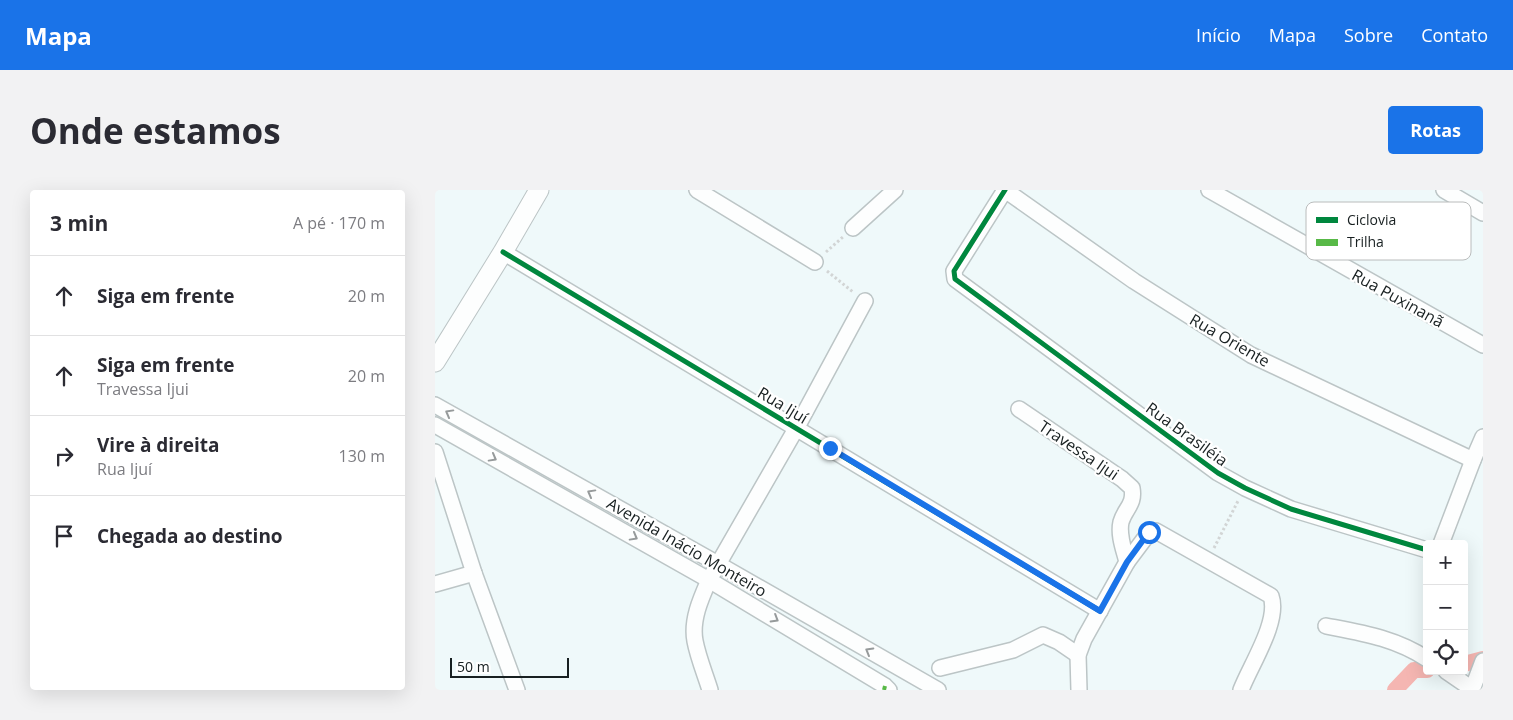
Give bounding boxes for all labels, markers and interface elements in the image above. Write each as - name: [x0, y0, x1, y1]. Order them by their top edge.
- text: Mapa: [25, 19, 92, 52]
- text: Início: [1196, 23, 1241, 47]
- text: Mapa: [1269, 23, 1316, 47]
- text: Sobre: [1344, 23, 1393, 47]
- text: Contato: [1421, 23, 1488, 47]
- button: Rotas: [1388, 106, 1483, 154]
- text: Onde estamos: [30, 107, 281, 154]
- legend: [1306, 202, 1471, 260]
- text: 3 min: [50, 209, 108, 237]
- text: Ciclovia: [1347, 210, 1396, 229]
- text: A pé · 170 m: [293, 212, 385, 234]
- text: Trilha: [1347, 232, 1384, 251]
- street label: Rua Puxinanã: [1348, 264, 1448, 332]
- icon: ahead: [50, 282, 78, 310]
- text: Siga em frente: [97, 283, 234, 309]
- text: 20 m: [348, 285, 385, 307]
- street label: Rua Oriente: [1186, 308, 1274, 372]
- text: Siga em frente: [97, 352, 234, 378]
- icon: ahead: [50, 362, 78, 390]
- text: 20 m: [348, 365, 385, 387]
- text: Travessa Ijui: [97, 378, 189, 400]
- street label: Rua Ijuí: [754, 381, 813, 429]
- street label: Rua Brasiléia: [1142, 397, 1232, 471]
- one-way arrow: [445, 410, 454, 420]
- street label: Travessa Ijui: [1035, 415, 1123, 485]
- text: Vire à direita: [97, 432, 220, 458]
- route end: [819, 437, 842, 460]
- icon: right: [50, 442, 78, 470]
- text: 130 m: [339, 445, 385, 467]
- one-way arrow: [487, 451, 496, 461]
- text: Rua Ijuí: [97, 458, 152, 480]
- one-way arrow: [587, 489, 596, 499]
- street label: Avenida Inácio Monteiro: [603, 492, 771, 602]
- route start: [1138, 521, 1161, 544]
- icon: arrive: [50, 522, 78, 550]
- text: Chegada ao destino: [97, 523, 283, 549]
- one-way arrow: [629, 531, 638, 541]
- map controls: [1423, 540, 1468, 675]
- button: +: [1423, 540, 1468, 585]
- button: −: [1423, 585, 1468, 630]
- one-way arrow: [769, 613, 778, 623]
- button: locate: [1423, 630, 1468, 675]
- one-way arrow: [865, 648, 874, 658]
- scale bar: [450, 655, 569, 678]
- text: 50 m: [457, 657, 490, 676]

